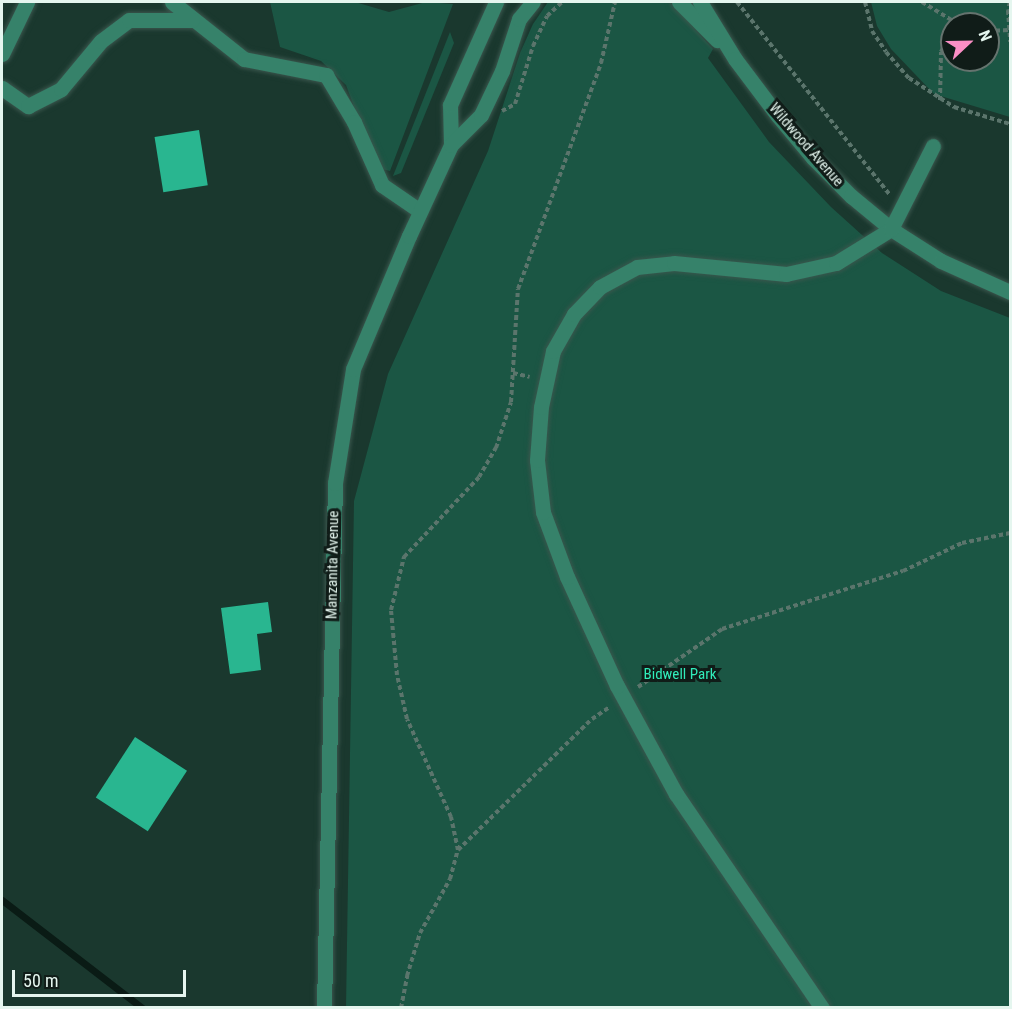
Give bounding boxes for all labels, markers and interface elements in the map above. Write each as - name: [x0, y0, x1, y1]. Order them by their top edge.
- north arrow: [940, 12, 1000, 72]
- text: N: [975, 28, 996, 44]
- street label: Wildwood Avenue: [765, 100, 847, 190]
- street label: Manzanita Avenue: [323, 511, 343, 619]
- park label: Bidwell Park: [644, 666, 716, 684]
- scale bar: [15, 958, 189, 996]
- text: 50 m: [23, 970, 58, 991]

